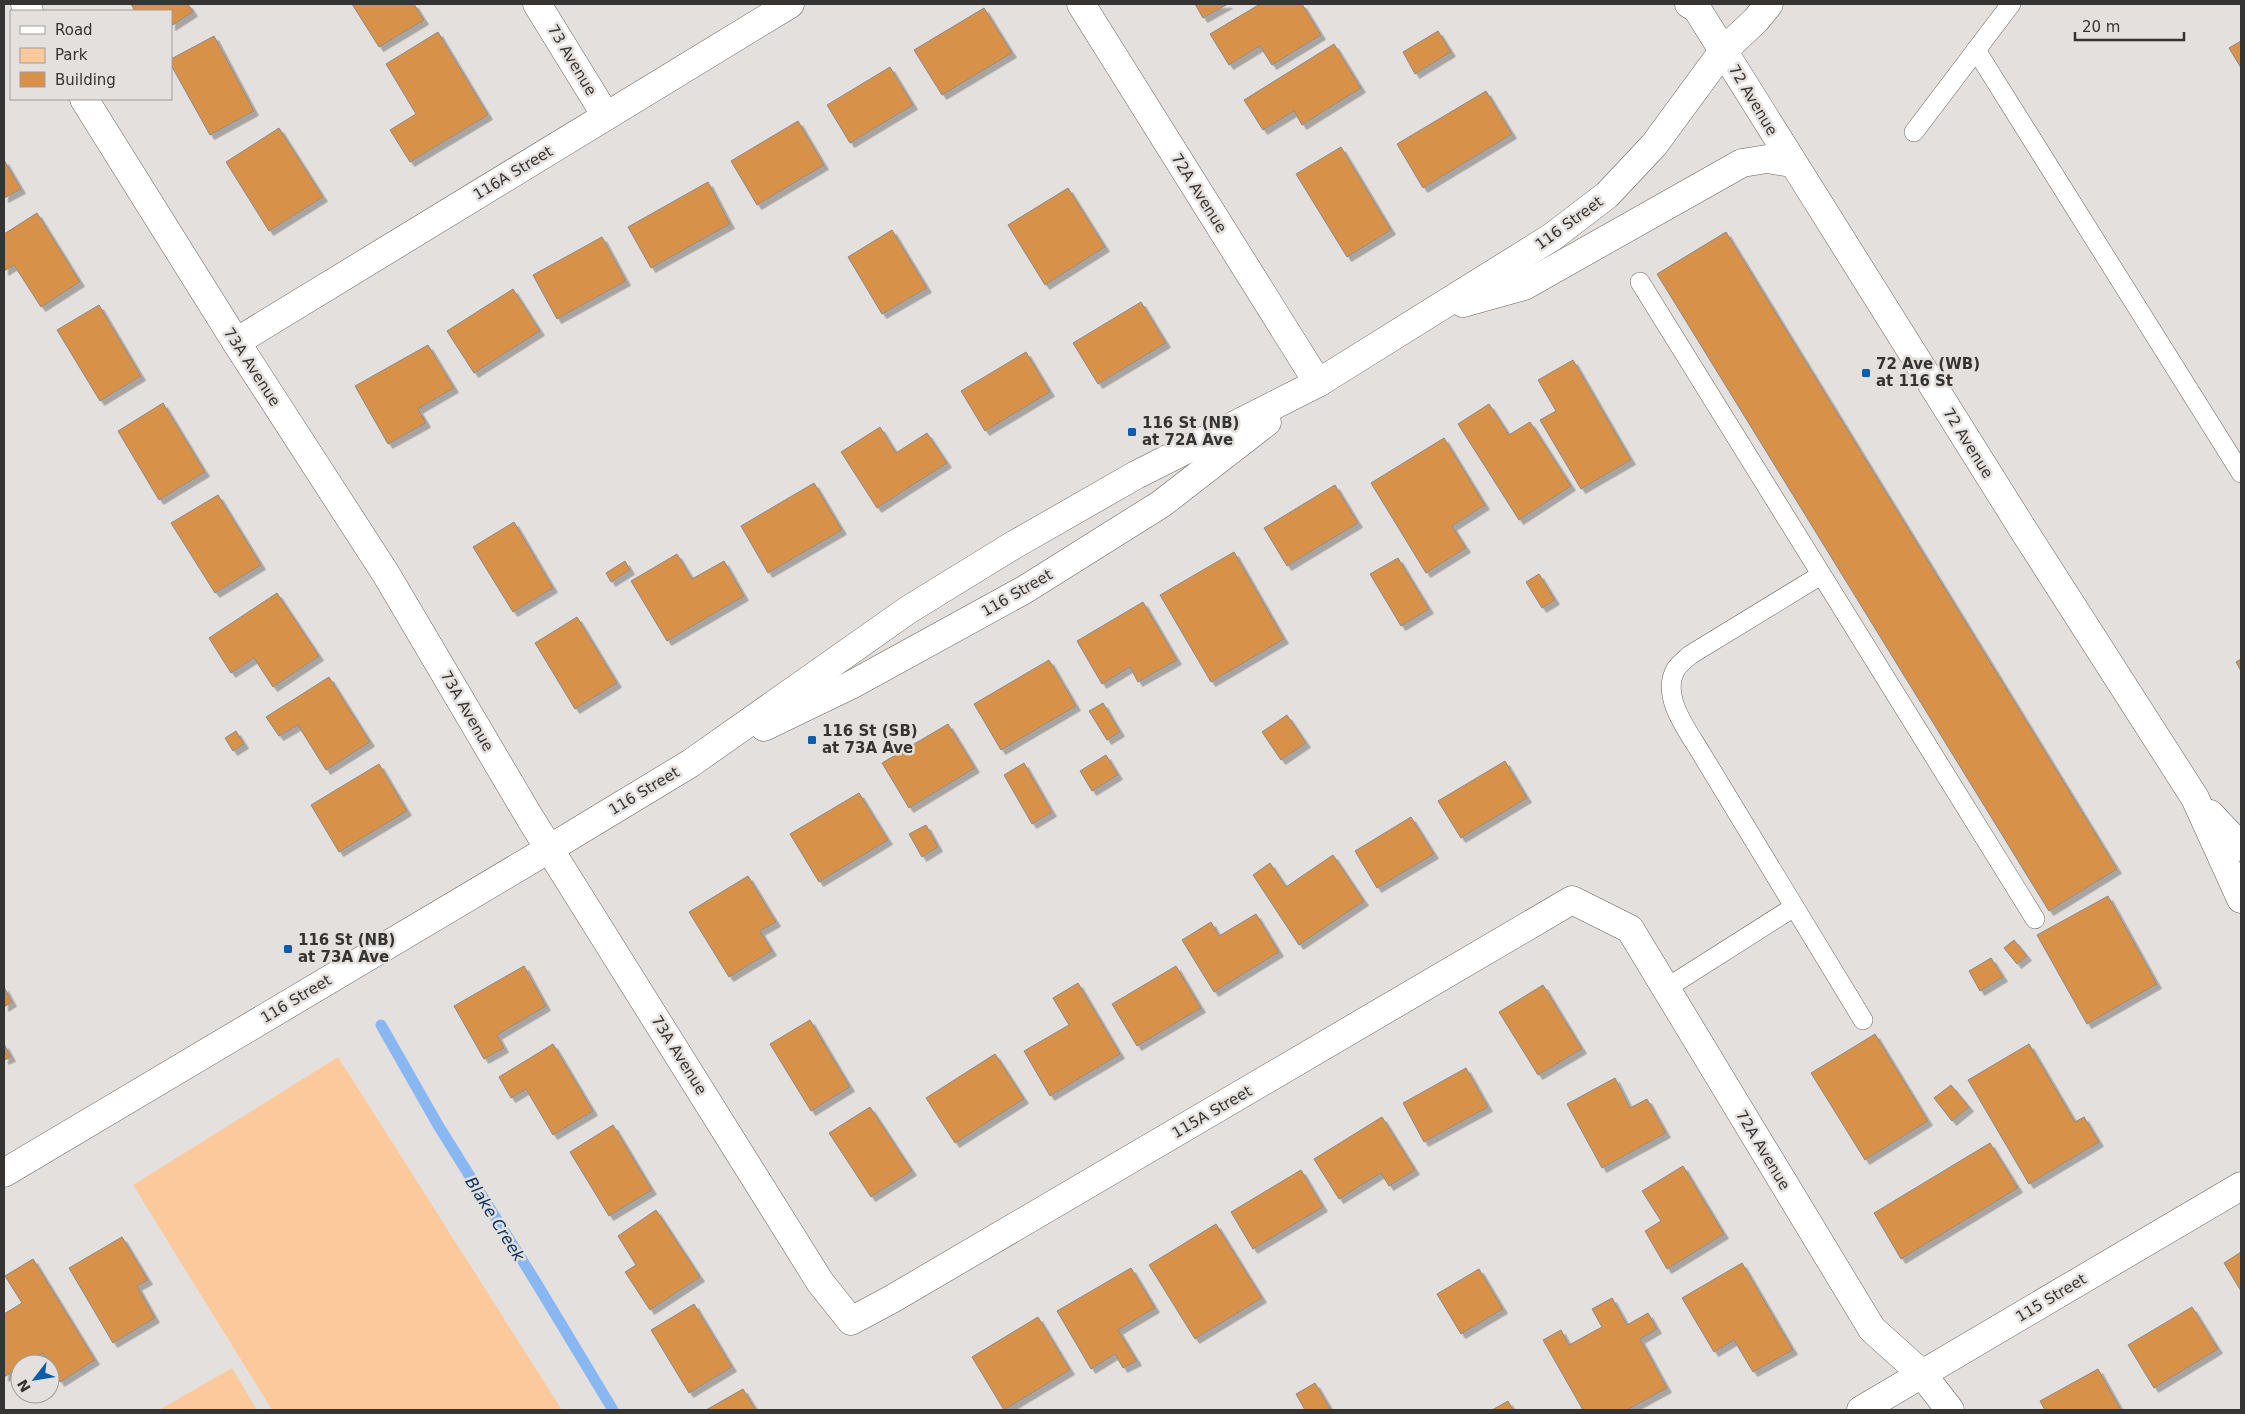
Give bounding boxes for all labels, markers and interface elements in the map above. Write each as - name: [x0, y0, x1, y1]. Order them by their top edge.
- legend: [10, 10, 172, 100]
- scale bar: [2075, 10, 2184, 42]
- text: 20 m: [2082, 18, 2120, 36]
- text: Road: [55, 21, 93, 39]
- street label: 73 Avenue: [544, 21, 600, 99]
- text: Park: [55, 46, 88, 64]
- street label: 72 Avenue: [1725, 61, 1781, 139]
- text: Building: [55, 71, 116, 89]
- street label: 116A Street: [470, 142, 556, 204]
- street label: 72A Avenue: [1168, 150, 1230, 236]
- street label: 116 Street: [1532, 192, 1606, 253]
- street label: 73A Avenue: [220, 324, 284, 410]
- place label: 72 Ave (WB) at 116 St: [1876, 355, 1980, 390]
- marker: 72 Ave (WB) at 116 St: [1860, 367, 1872, 379]
- street label: 72 Avenue: [1939, 404, 1997, 482]
- place label: 116 St (NB) at 72A Ave: [1142, 414, 1239, 449]
- marker: 116 St (NB) at 72A Ave: [1126, 426, 1138, 438]
- street label: 116 Street: [978, 565, 1056, 621]
- street label: 73A Avenue: [437, 668, 497, 754]
- place label: 116 St (SB) at 73A Ave: [822, 722, 918, 757]
- marker: 116 St (SB) at 73A Ave: [806, 734, 818, 746]
- street label: 116 Street: [606, 763, 683, 819]
- place label: 116 St (NB) at 73A Ave: [298, 931, 395, 966]
- marker: 116 St (NB) at 73A Ave: [282, 943, 294, 955]
- street label: 116 Street: [258, 971, 335, 1027]
- street label: 73A Avenue: [648, 1012, 710, 1098]
- street label: 115A Street: [1169, 1082, 1255, 1142]
- street label: 72A Avenue: [1732, 1107, 1794, 1193]
- water label: Blake Creek: [461, 1173, 529, 1265]
- street label: 115 Street: [2013, 1270, 2090, 1326]
- north arrow: [10, 1354, 60, 1404]
- text: N: [14, 1377, 34, 1395]

